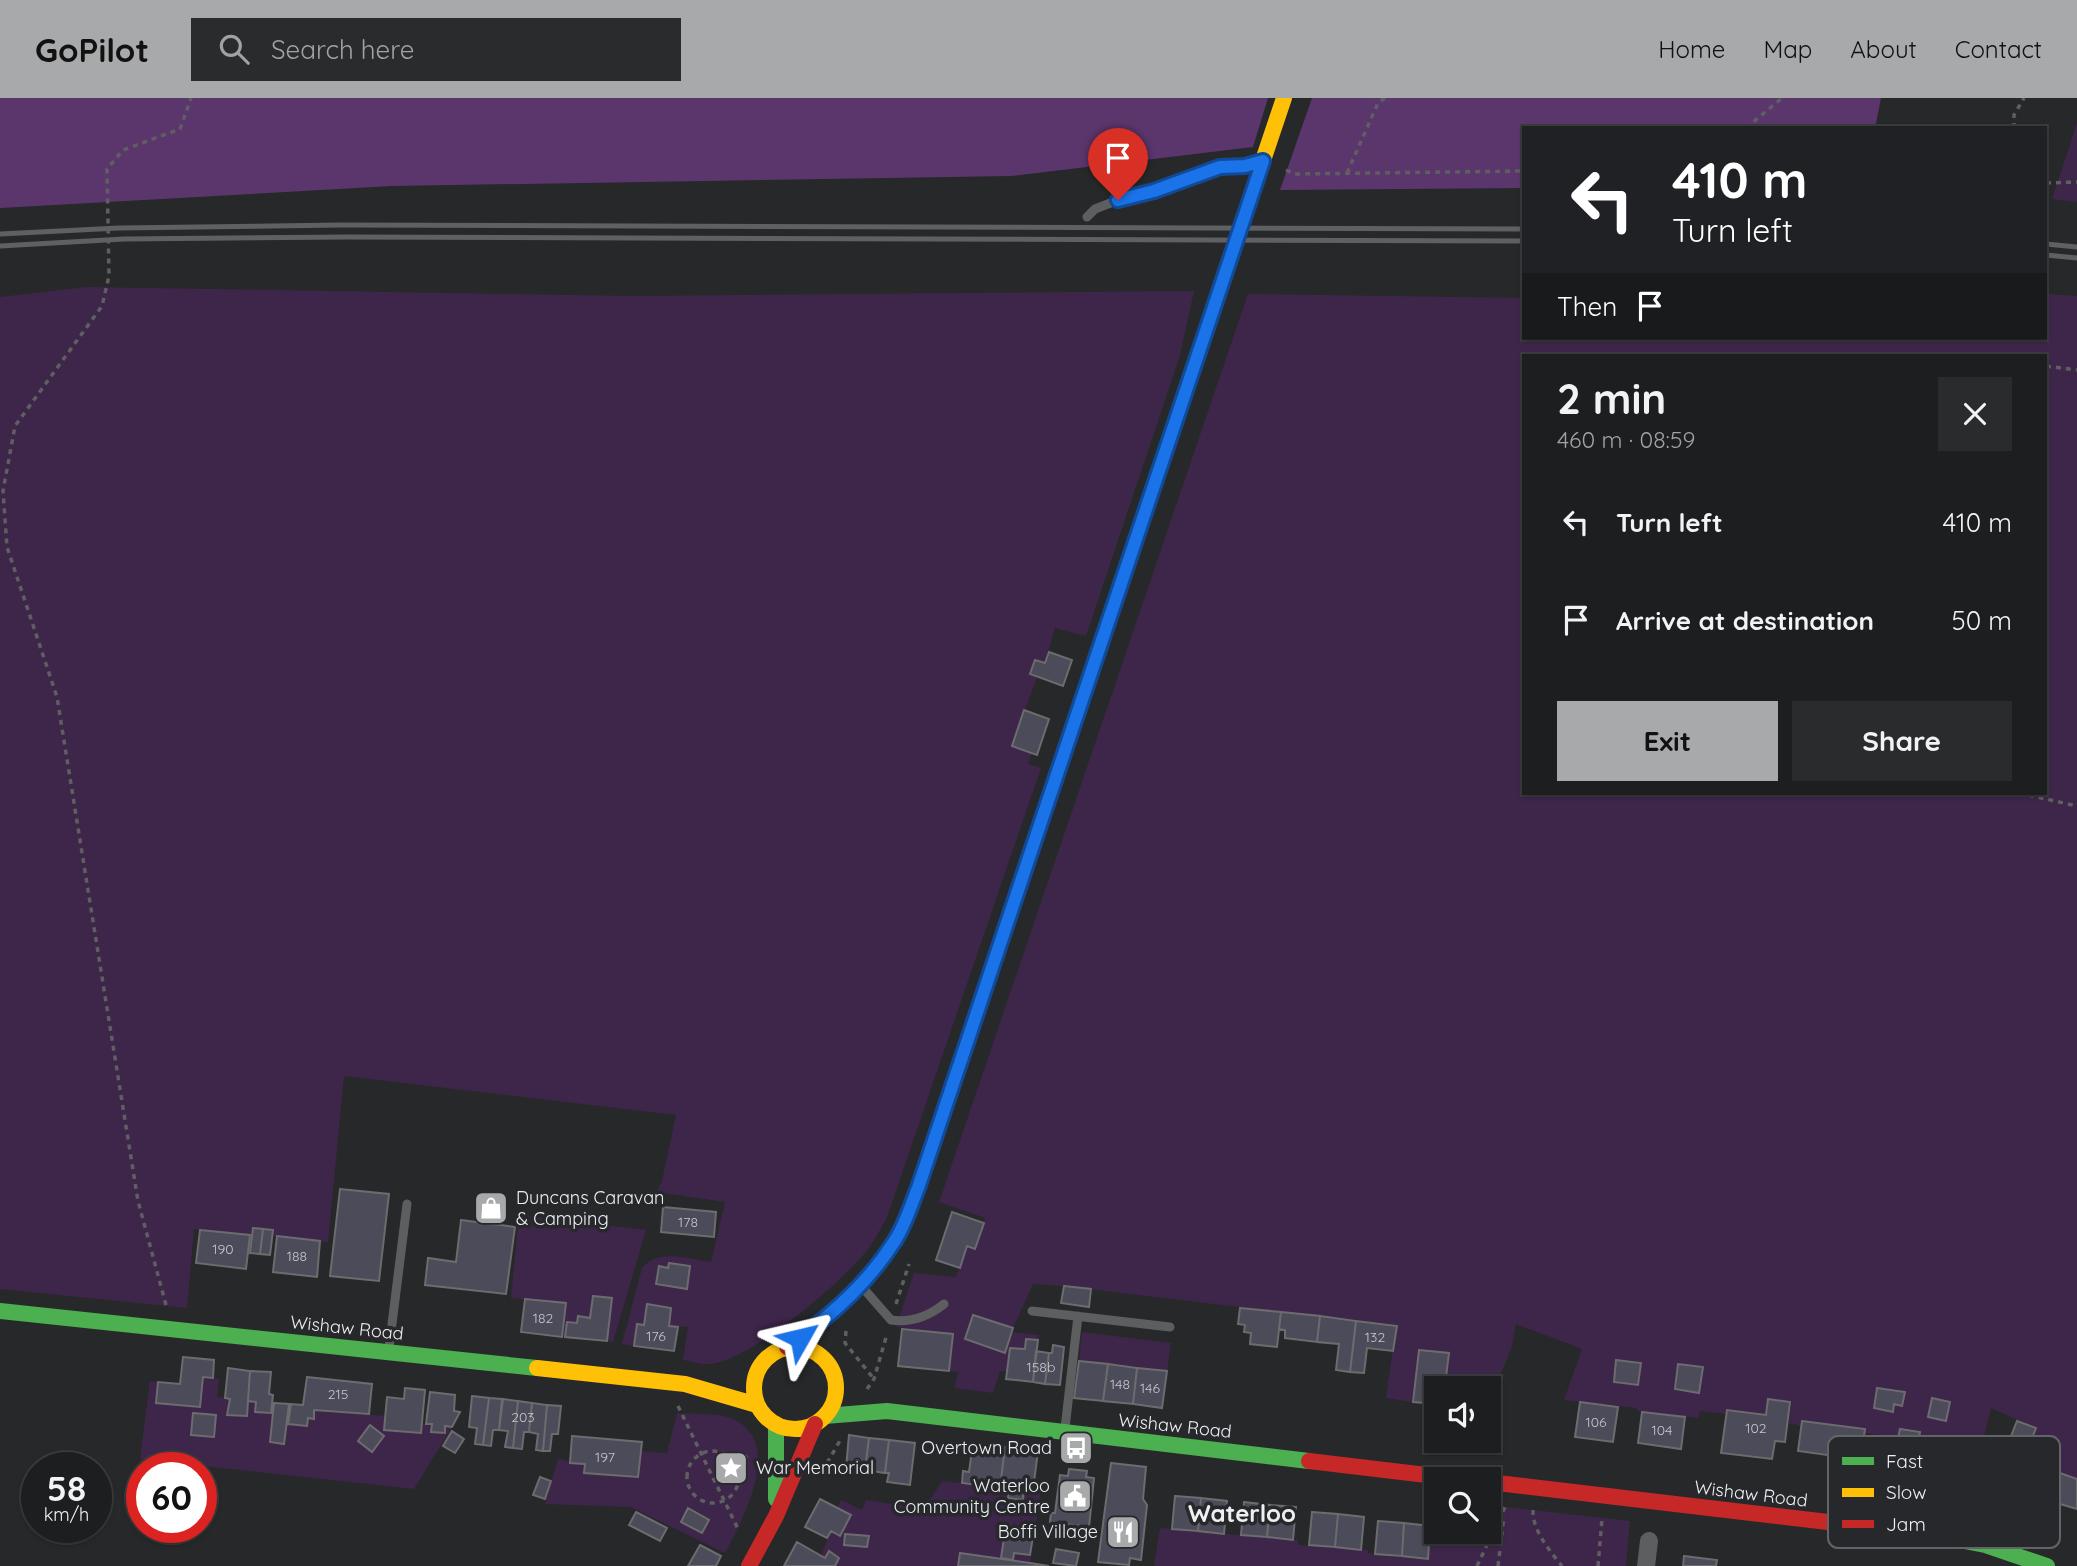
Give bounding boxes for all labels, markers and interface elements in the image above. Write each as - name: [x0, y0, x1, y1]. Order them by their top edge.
- search box: [191, 18, 681, 81]
- text: GoPilot: [35, 29, 149, 70]
- icon: search: [215, 30, 253, 68]
- text: Search here: [271, 33, 414, 66]
- text: Home: [1658, 34, 1725, 64]
- text: Map: [1763, 34, 1812, 64]
- text: About: [1850, 34, 1917, 64]
- text: Contact: [1955, 34, 2042, 64]
- pin: [1088, 128, 1148, 200]
- icon: arrive: [1099, 139, 1137, 177]
- text: 410 m: [1672, 149, 1807, 210]
- icon: left: [1557, 154, 1648, 245]
- text: Turn left: [1672, 210, 1793, 250]
- icon: arrive: [1631, 287, 1669, 325]
- text: Then: [1557, 290, 1617, 323]
- text: 2 min: [1557, 372, 1666, 425]
- button: close: [1938, 377, 2012, 451]
- text: 460 m · 08:59: [1557, 425, 1695, 454]
- icon: left: [1557, 503, 1595, 541]
- text: Turn left: [1616, 506, 1723, 539]
- text: 410 m: [1943, 506, 2012, 539]
- icon: arrive: [1557, 601, 1595, 639]
- text: Arrive at destination: [1616, 604, 1874, 637]
- text: 50 m: [1952, 604, 2012, 637]
- button: Exit: [1557, 701, 1778, 781]
- button: Share: [1792, 701, 2012, 781]
- place label: Duncans Caravan & Camping: [516, 1186, 664, 1230]
- shop icon: Duncans Caravan & Camping: [472, 1189, 510, 1227]
- house number: 178: [678, 1213, 698, 1231]
- house number: 190: [212, 1240, 234, 1258]
- house number: 188: [287, 1247, 307, 1265]
- position arrow: [763, 1301, 837, 1375]
- house number: 182: [533, 1309, 553, 1327]
- street label: Wishaw Road: [289, 1310, 405, 1345]
- house number: 176: [646, 1327, 666, 1345]
- house number: 132: [1365, 1328, 1385, 1346]
- house number: 158b: [1027, 1358, 1055, 1376]
- house number: 148: [1110, 1375, 1130, 1393]
- map controls: [1424, 1376, 1501, 1544]
- button: sound: [1424, 1376, 1501, 1453]
- house number: 146: [1140, 1379, 1160, 1397]
- house number: 215: [328, 1385, 348, 1403]
- house number: 203: [511, 1408, 535, 1426]
- street label: Wishaw Road: [1117, 1408, 1233, 1443]
- house number: 106: [1585, 1413, 1607, 1431]
- house number: 102: [1745, 1419, 1767, 1437]
- house number: 104: [1652, 1421, 1672, 1439]
- bus stop icon: Overtown Road: [1057, 1429, 1095, 1467]
- place label: Overtown Road: [921, 1436, 1052, 1459]
- legend: [1828, 1436, 2060, 1548]
- house number: 197: [595, 1448, 615, 1466]
- place icon: War Memorial: [712, 1449, 750, 1487]
- text: Fast: [1886, 1449, 1923, 1473]
- speed limit sign: 60: [126, 1452, 217, 1543]
- place label: War Memorial: [756, 1456, 874, 1479]
- text: 58: [47, 1466, 86, 1510]
- button: search: [1424, 1467, 1501, 1544]
- place label: Waterloo Community Centre: [894, 1474, 1050, 1518]
- street label: Wishaw Road: [1693, 1475, 1809, 1512]
- public building icon: Waterloo Community Centre: [1056, 1477, 1094, 1515]
- text: Slow: [1886, 1480, 1927, 1504]
- district label: Waterloo: [1188, 1498, 1296, 1528]
- text: km/h: [44, 1503, 89, 1526]
- text: Jam: [1886, 1512, 1926, 1536]
- restaurant icon: Boffi Village: [1104, 1513, 1142, 1551]
- place label: Boffi Village: [998, 1520, 1098, 1543]

